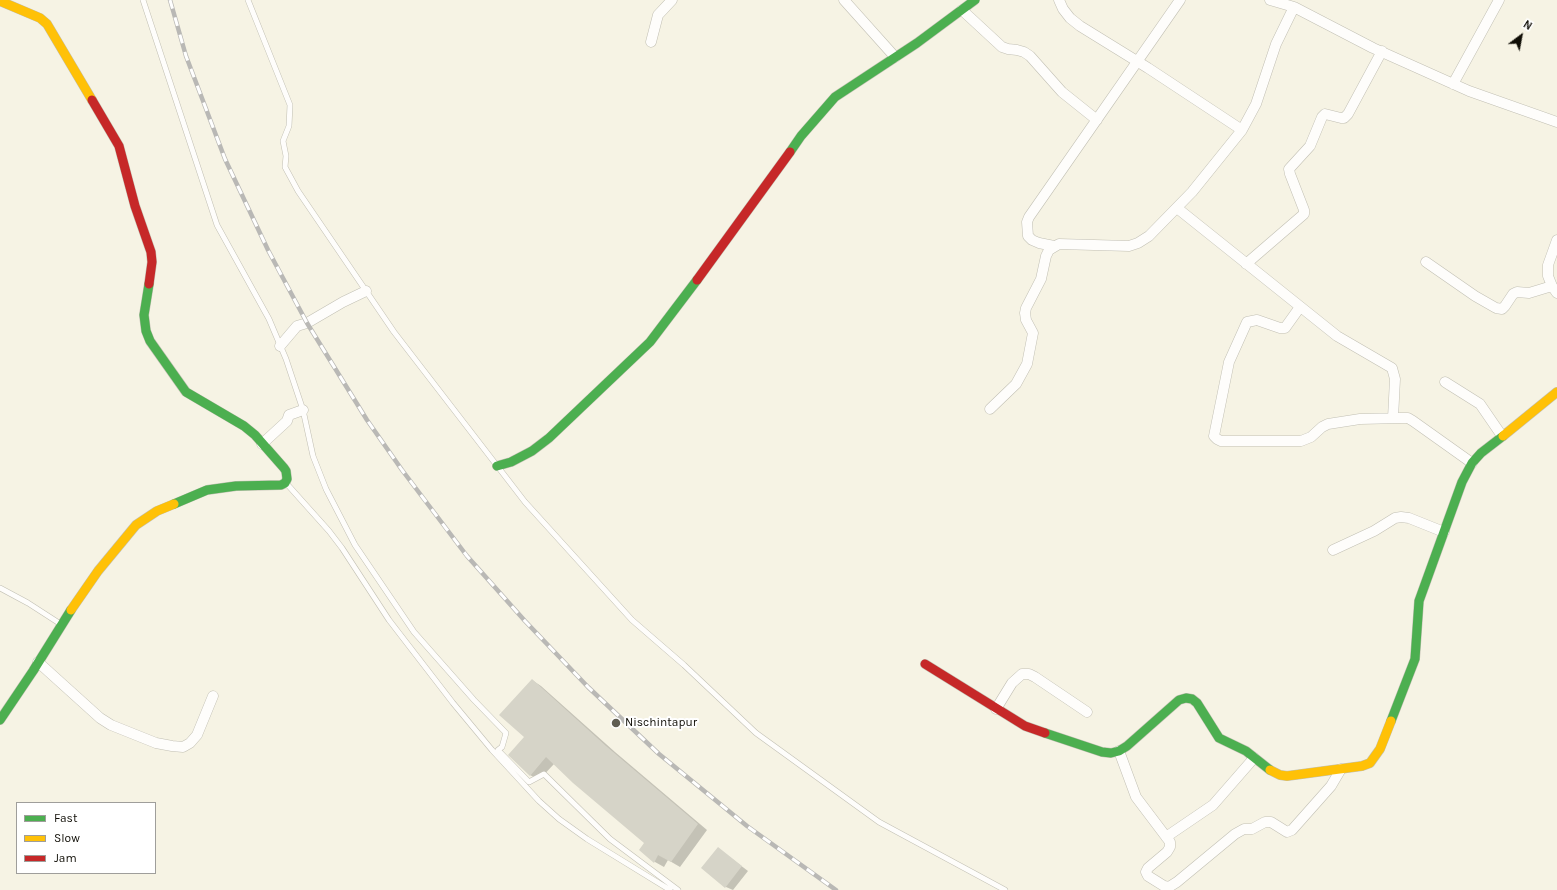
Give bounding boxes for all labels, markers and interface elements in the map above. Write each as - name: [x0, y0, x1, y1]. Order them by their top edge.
- north arrow: [1501, 16, 1541, 56]
- text: N: [1521, 18, 1534, 33]
- place label: Nischintapur: [625, 716, 697, 730]
- marker: Nischintapur: [610, 717, 622, 729]
- legend: [16, 802, 156, 874]
- text: Fast: [54, 811, 77, 825]
- text: Slow: [54, 831, 80, 845]
- text: Jam: [54, 851, 77, 865]

